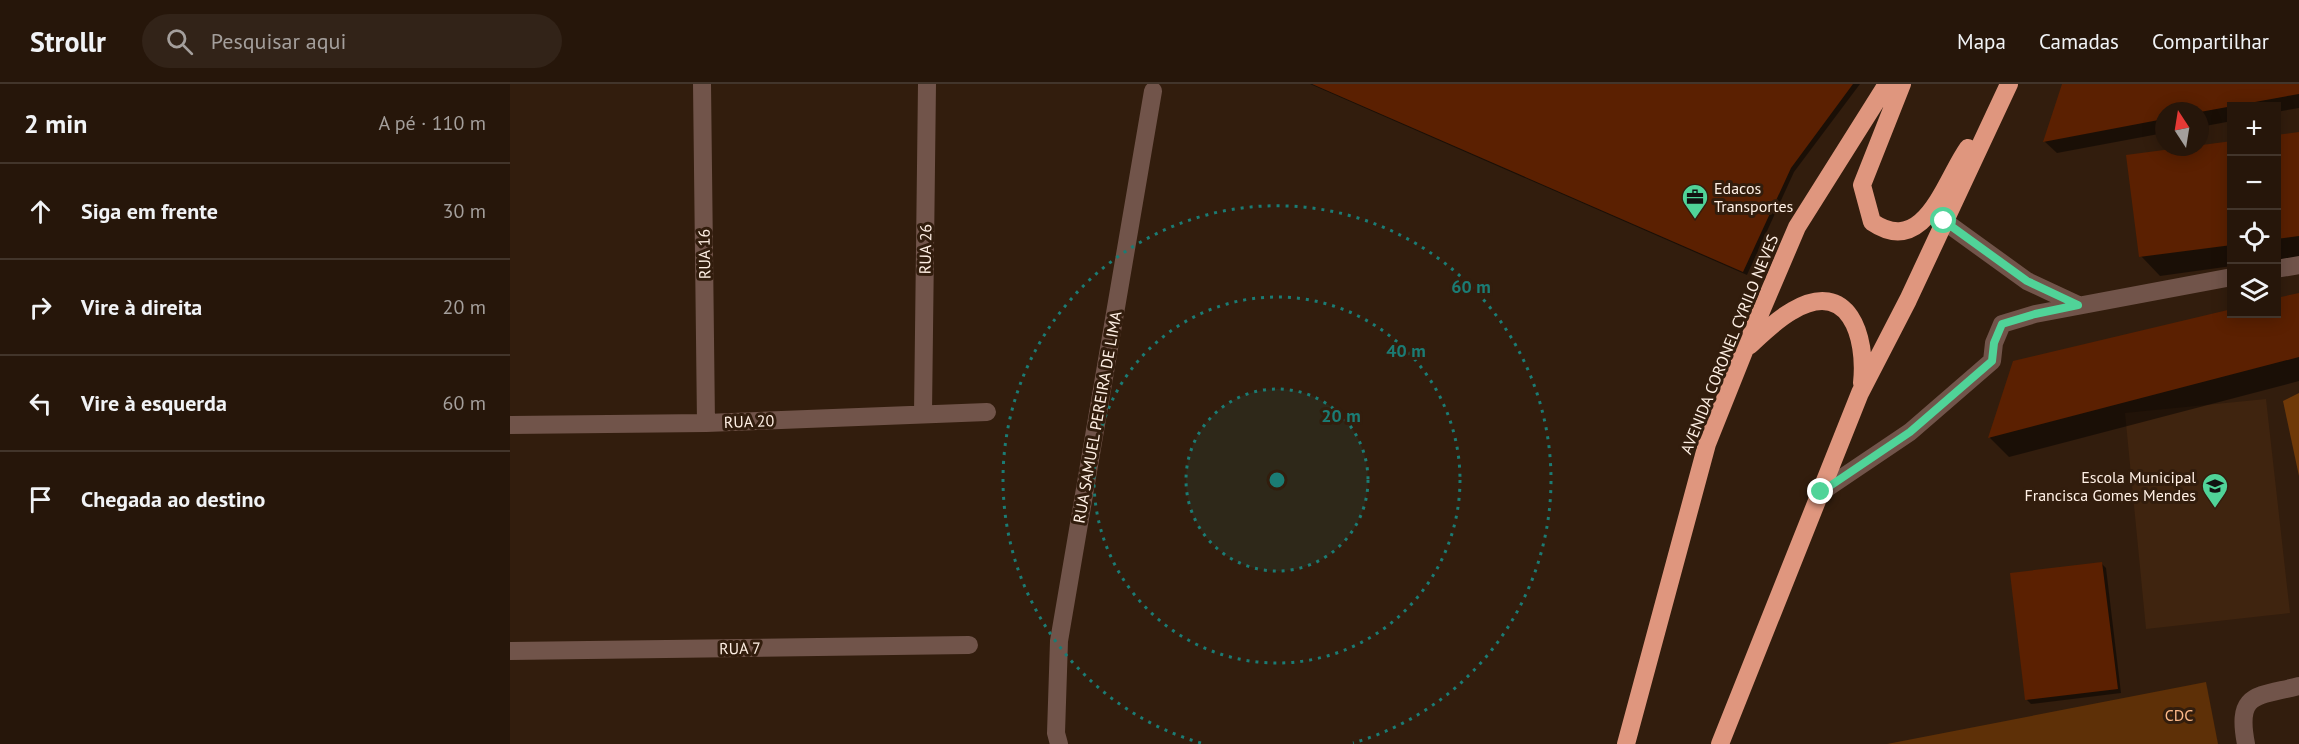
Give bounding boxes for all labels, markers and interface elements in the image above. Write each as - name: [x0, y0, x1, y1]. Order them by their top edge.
- search box: [142, 14, 562, 68]
- text: Strollr: [30, 23, 106, 60]
- icon: search: [163, 25, 196, 58]
- text: Pesquisar aqui: [211, 27, 346, 55]
- text: Mapa: [1957, 28, 2006, 55]
- text: Camadas: [2039, 28, 2119, 55]
- text: Compartilhar: [2152, 28, 2269, 55]
- north arrow: [2155, 102, 2209, 156]
- map controls: [2227, 102, 2281, 318]
- button: +: [2227, 102, 2281, 156]
- text: 2 min: [24, 107, 87, 140]
- text: A pé · 110 m: [379, 110, 486, 136]
- button: −: [2227, 156, 2281, 210]
- place label: Edacos Transportes: [1714, 178, 1794, 216]
- office icon: Edacos Transportes: [1680, 182, 1710, 220]
- icon: ahead: [24, 195, 57, 228]
- text: Siga em frente: [81, 197, 218, 225]
- text: 30 m: [443, 198, 486, 224]
- route start: [1930, 207, 1956, 233]
- button: locate: [2227, 210, 2281, 264]
- street label: RUA 26: [915, 224, 935, 274]
- street label: RUA 16: [694, 229, 714, 279]
- street label: AVENIDA CORONEL CYRILO NEVES: [1676, 231, 1782, 457]
- button: layers: [2227, 264, 2281, 318]
- text: 60 m: [1451, 275, 1491, 298]
- icon: right: [24, 291, 57, 324]
- text: Vire à direita: [81, 293, 202, 321]
- text: 20 m: [443, 294, 486, 320]
- street label: RUA SAMUEL PEREIRA DE LIMA: [1068, 309, 1126, 525]
- text: 40 m: [1386, 339, 1426, 362]
- icon: left: [24, 387, 57, 420]
- text: Vire à esquerda: [81, 389, 227, 417]
- text: 60 m: [443, 390, 486, 416]
- text: 20 m: [1321, 404, 1361, 427]
- street label: RUA 20: [723, 410, 775, 432]
- place label: Escola Municipal Francisca Gomes Mendes: [2024, 467, 2196, 505]
- centre of rings: [1267, 470, 1287, 490]
- school or university icon: Escola Municipal Francisca Gomes Mendes: [2200, 471, 2230, 509]
- route end: [1807, 478, 1833, 504]
- icon: arrive: [24, 483, 57, 516]
- text: Chegada ao destino: [81, 485, 265, 513]
- street label: RUA 7: [719, 638, 761, 658]
- park label: CDC: [2165, 705, 2193, 725]

